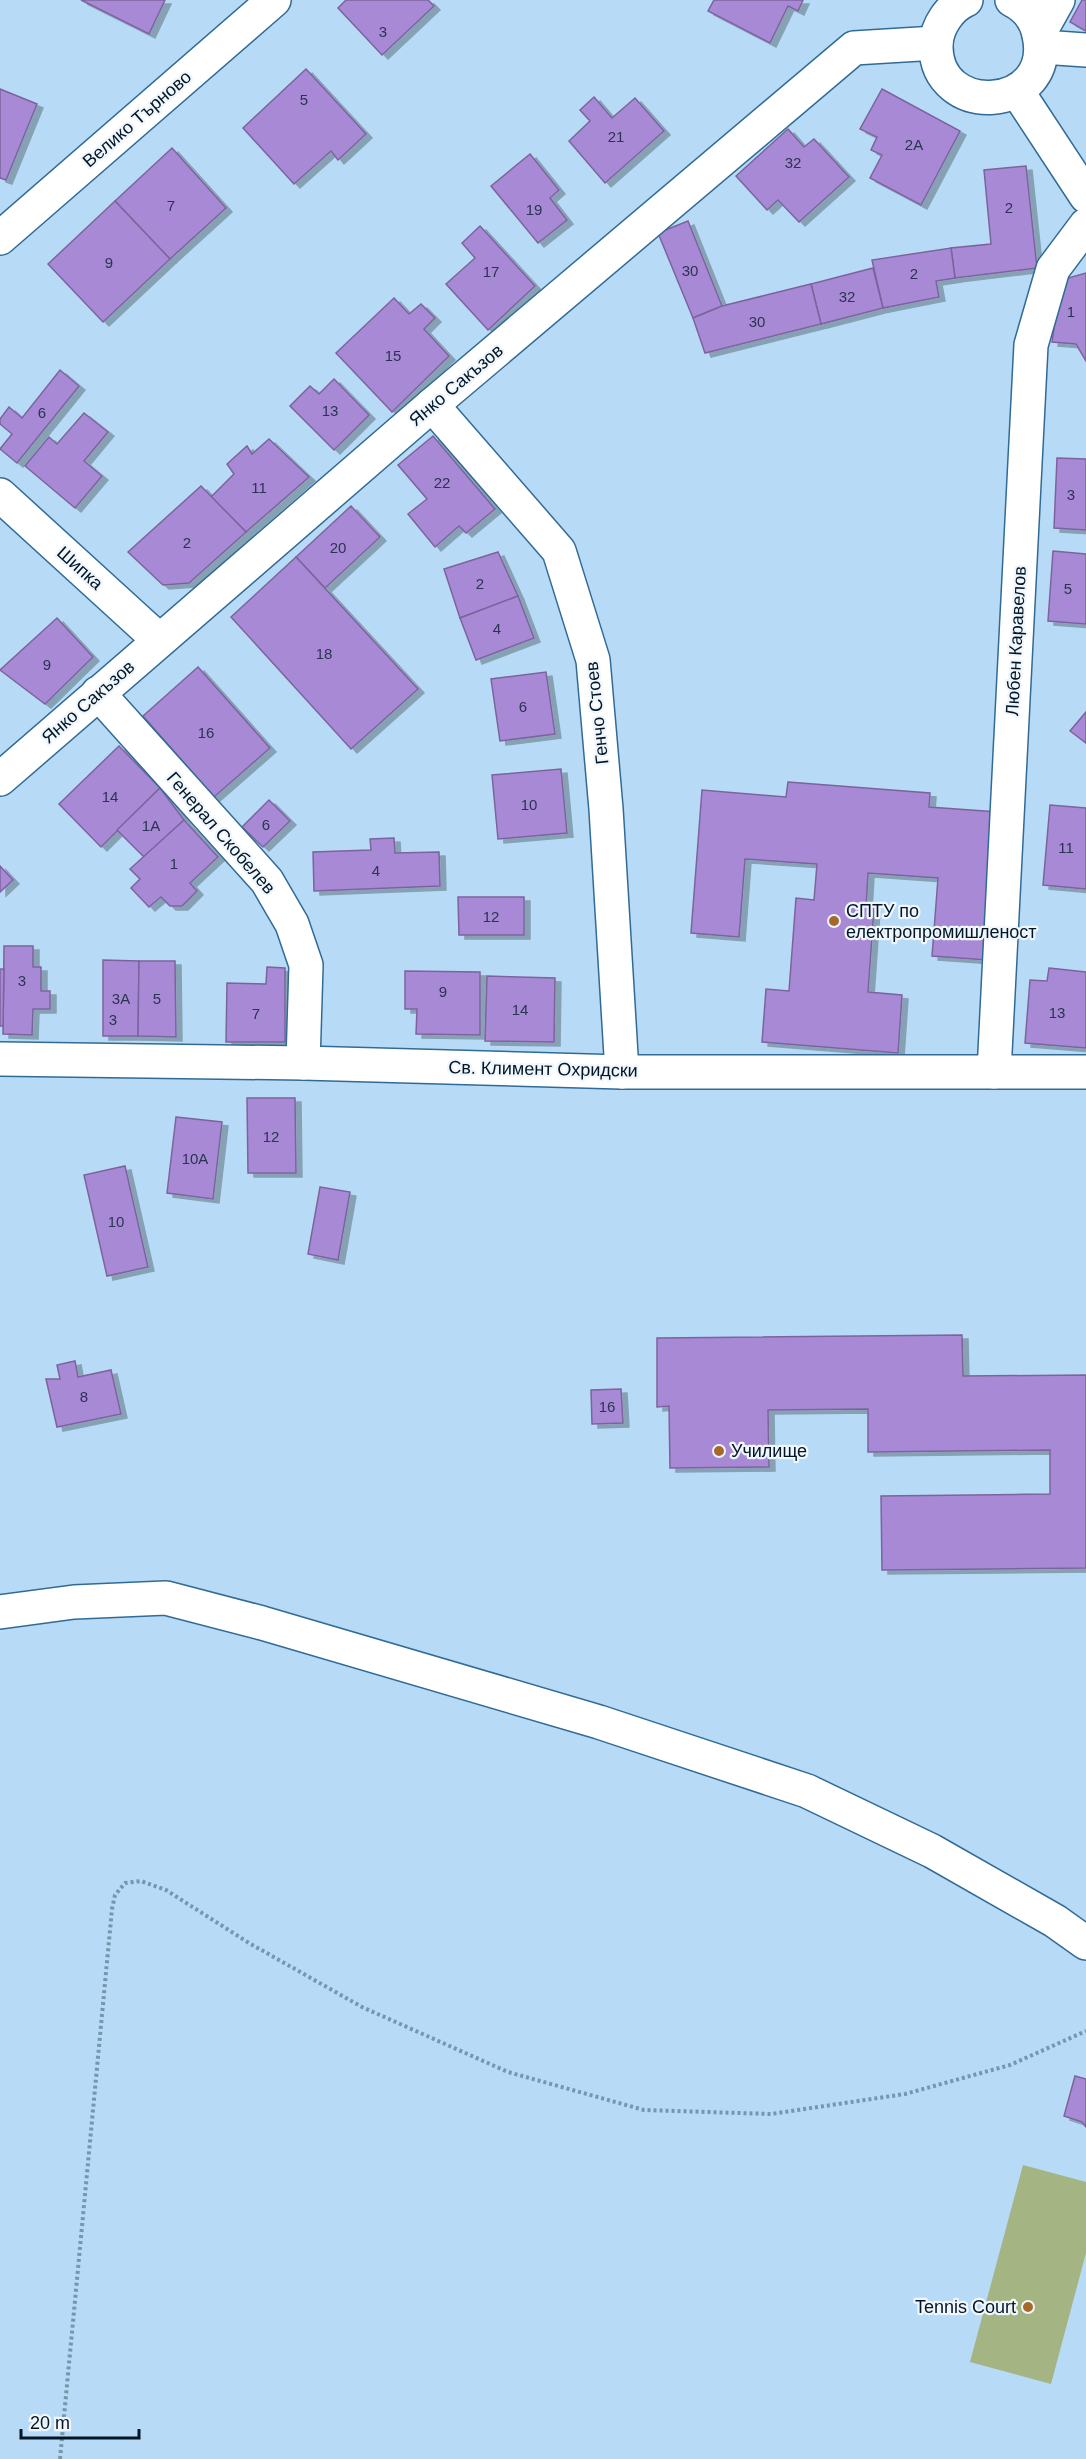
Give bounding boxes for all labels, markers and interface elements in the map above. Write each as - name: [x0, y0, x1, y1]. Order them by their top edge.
- house number: 3: [379, 23, 387, 40]
- street label: Велико Търново: [79, 67, 195, 171]
- house number: 5: [300, 91, 308, 108]
- house number: 21: [608, 128, 624, 145]
- house number: 2А: [905, 136, 923, 153]
- house number: 32: [785, 154, 801, 171]
- house number: 7: [167, 197, 175, 214]
- house number: 2: [1005, 199, 1013, 216]
- house number: 19: [526, 201, 542, 218]
- house number: 9: [105, 254, 113, 271]
- house number: 30: [682, 262, 698, 279]
- house number: 17: [483, 263, 499, 280]
- house number: 2: [910, 265, 918, 282]
- house number: 32: [839, 288, 855, 305]
- house number: 1: [1067, 303, 1075, 320]
- house number: 30: [749, 313, 765, 330]
- street label: Янко Сакъзов: [405, 340, 507, 430]
- house number: 15: [385, 347, 401, 364]
- house number: 13: [322, 402, 338, 419]
- house number: 6: [38, 404, 46, 421]
- house number: 22: [434, 474, 450, 491]
- house number: 11: [251, 479, 267, 496]
- house number: 3: [1067, 486, 1075, 503]
- house number: 2: [183, 534, 191, 551]
- house number: 20: [330, 539, 346, 556]
- street label: Шипка: [53, 542, 108, 594]
- street label: Любен Каравелов: [1002, 566, 1030, 716]
- house number: 2: [476, 575, 484, 592]
- house number: 5: [1064, 580, 1072, 597]
- house number: 4: [493, 620, 501, 637]
- house number: 18: [316, 645, 332, 662]
- street label: Янко Сакъзов: [38, 656, 138, 748]
- house number: 9: [43, 656, 51, 673]
- street label: Генчо Стоев: [582, 660, 612, 766]
- house number: 6: [519, 698, 527, 715]
- house number: 16: [198, 724, 214, 741]
- street label: Генерал Скобелев: [163, 768, 279, 898]
- house number: 14: [102, 788, 118, 805]
- house number: 10: [521, 796, 537, 813]
- house number: 6: [262, 816, 270, 833]
- house number: 1А: [142, 817, 160, 834]
- house number: 11: [1058, 839, 1074, 856]
- house number: 1: [170, 855, 178, 872]
- house number: 4: [372, 862, 380, 879]
- place label: СПТУ по електропромишленост: [846, 901, 1037, 942]
- house number: 12: [483, 908, 499, 925]
- marker: СПТУ по електропромишленост: [827, 914, 841, 928]
- house number: 3: [18, 972, 26, 989]
- house number: 9: [439, 983, 447, 1000]
- house number: 3А: [112, 990, 130, 1007]
- house number: 5: [153, 990, 161, 1007]
- house number: 14: [512, 1001, 528, 1018]
- house number: 13: [1049, 1004, 1065, 1021]
- house number: 7: [252, 1005, 260, 1022]
- house number: 3: [109, 1011, 117, 1028]
- street label: Св. Климент Охридски: [448, 1057, 638, 1081]
- house number: 12: [263, 1128, 279, 1145]
- house number: 10А: [182, 1150, 208, 1167]
- house number: 10: [108, 1213, 124, 1230]
- house number: 8: [80, 1388, 88, 1405]
- house number: 16: [599, 1398, 615, 1415]
- place label: Училище: [731, 1441, 807, 1461]
- marker: Училище: [712, 1444, 726, 1458]
- place label: Tennis Court: [915, 2297, 1016, 2317]
- marker: Tennis Court: [1021, 2300, 1035, 2314]
- scale bar: [21, 2402, 140, 2440]
- text: 20 m: [30, 2413, 70, 2433]

